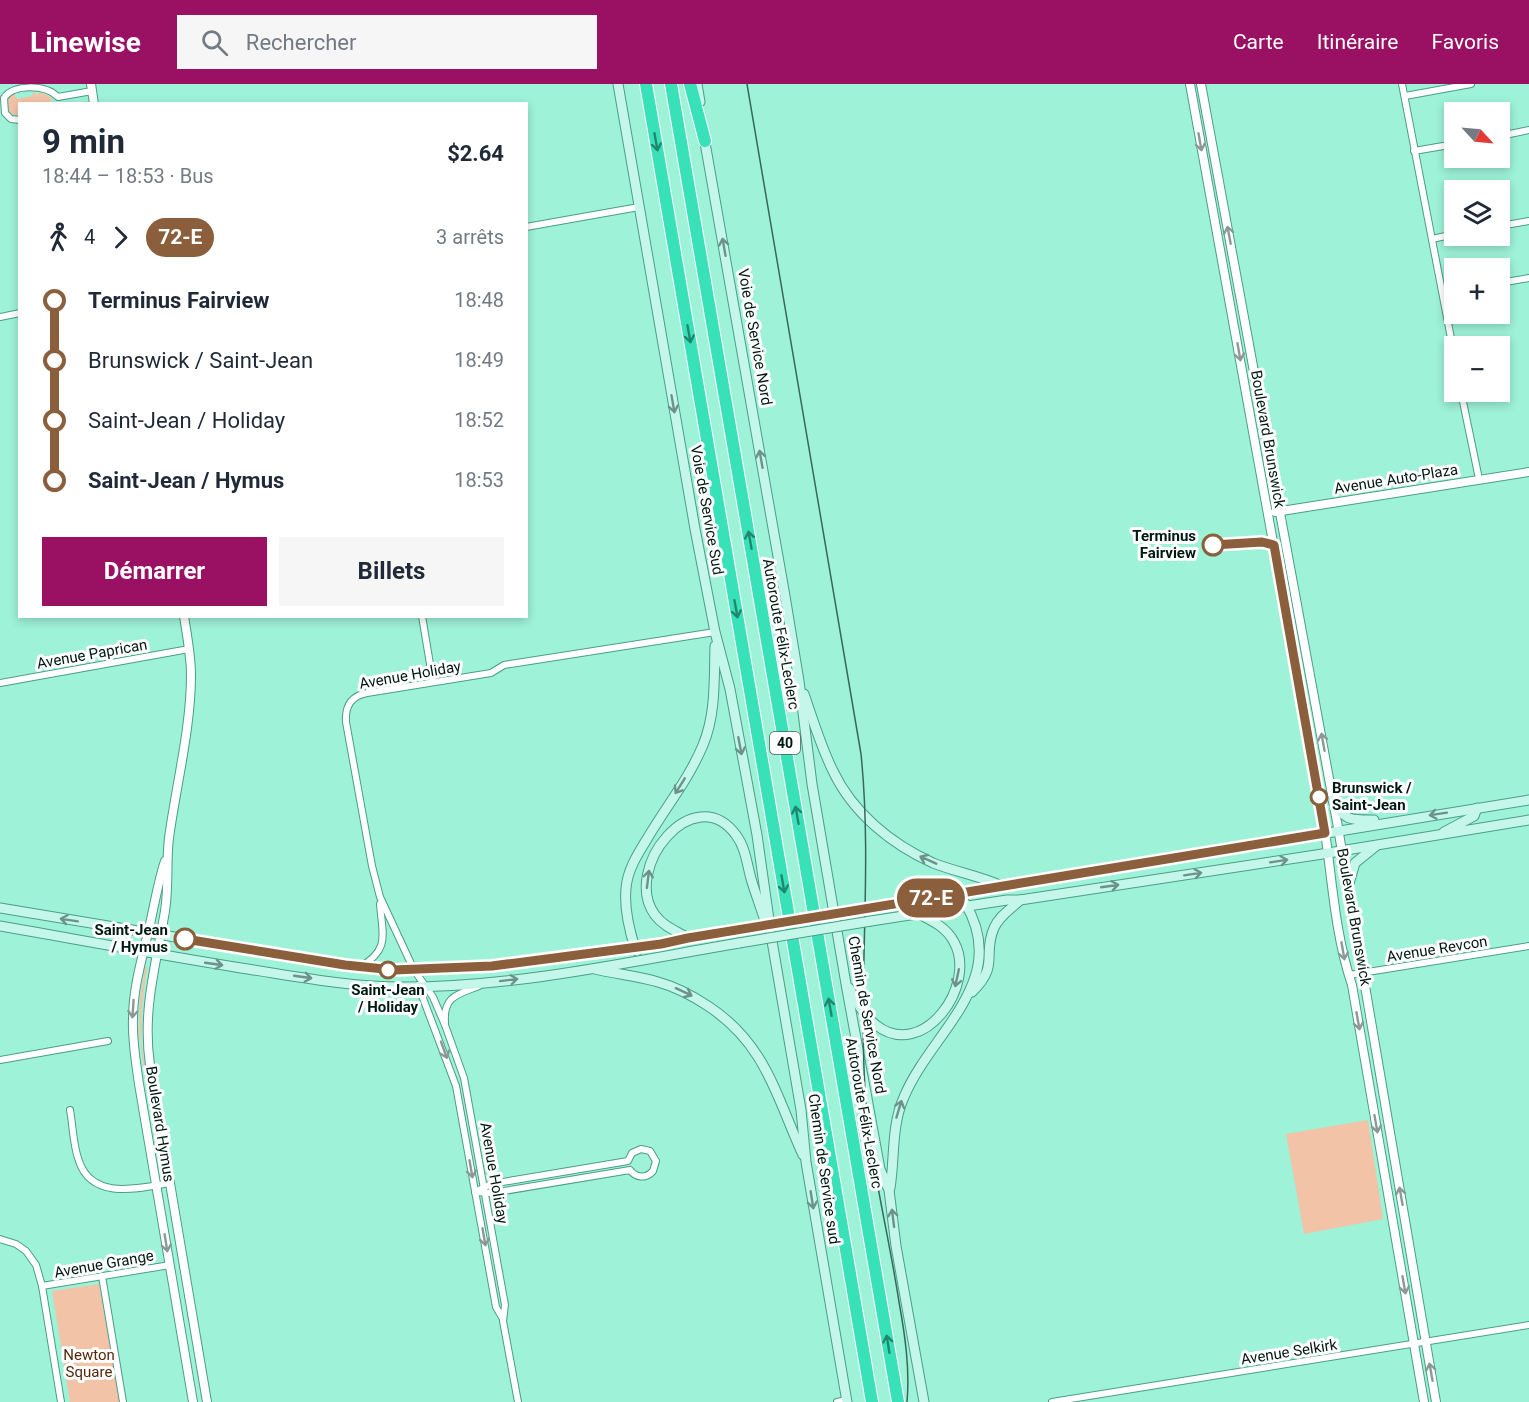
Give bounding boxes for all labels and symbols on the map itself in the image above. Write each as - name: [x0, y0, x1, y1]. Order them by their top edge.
- north arrow: [1444, 102, 1510, 168]
- one-way arrow: [651, 131, 662, 151]
- one-way arrow: [1195, 131, 1206, 151]
- one-way arrow: [1223, 226, 1234, 245]
- one-way arrow: [718, 238, 729, 257]
- street label: Voie de Service Nord: [734, 267, 776, 407]
- one-way arrow: [684, 323, 695, 343]
- one-way arrow: [1234, 342, 1245, 361]
- street label: Boulevard Brunswick: [1247, 369, 1289, 509]
- one-way arrow: [668, 394, 679, 414]
- street label: Voie de Service Sud: [687, 444, 727, 576]
- one-way arrow: [755, 449, 766, 469]
- street label: Avenue Auto-Plaza: [1333, 460, 1459, 498]
- place label: Terminus Fairview: [1132, 527, 1196, 562]
- one-way arrow: [744, 531, 755, 550]
- marker: Terminus Fairview: [1202, 534, 1224, 556]
- street label: Autoroute Félix-Leclerc: [759, 557, 803, 711]
- one-way arrow: [731, 598, 742, 618]
- street label: Avenue Paprican: [35, 635, 149, 673]
- street label: Avenue Holiday: [358, 657, 462, 693]
- road number: 40: [770, 732, 800, 754]
- one-way arrow: [1317, 733, 1328, 752]
- one-way arrow: [735, 736, 746, 755]
- one-way arrow: [673, 777, 685, 794]
- place label: Brunswick / Saint-Jean: [1332, 779, 1412, 814]
- marker: Brunswick / Saint-Jean: [1310, 788, 1328, 806]
- one-way arrow: [791, 806, 802, 825]
- one-way arrow: [1429, 809, 1449, 820]
- street label: Boulevard Brunswick: [1333, 847, 1375, 987]
- one-way arrow: [920, 854, 938, 866]
- one-way arrow: [1268, 855, 1288, 866]
- one-way arrow: [1183, 868, 1202, 879]
- one-way arrow: [643, 870, 654, 890]
- one-way arrow: [778, 873, 789, 893]
- line badge: 72-E: [889, 878, 973, 918]
- one-way arrow: [1100, 881, 1120, 892]
- one-way arrow: [60, 914, 80, 925]
- place label: Saint-Jean / Hymus: [94, 921, 168, 956]
- marker: Saint-Jean / Hymus: [174, 928, 196, 950]
- street label: Avenue Revcon: [1385, 932, 1489, 966]
- street label: Chemin de Service Nord: [844, 935, 890, 1095]
- one-way arrow: [1338, 940, 1349, 960]
- one-way arrow: [204, 958, 223, 969]
- marker: Saint-Jean / Holiday: [379, 961, 397, 979]
- one-way arrow: [951, 968, 963, 987]
- one-way arrow: [292, 972, 312, 983]
- one-way arrow: [499, 974, 519, 985]
- place label: Saint-Jean / Holiday: [351, 981, 425, 1016]
- one-way arrow: [674, 987, 692, 999]
- one-way arrow: [824, 998, 835, 1018]
- one-way arrow: [128, 999, 139, 1018]
- one-way arrow: [1353, 1010, 1364, 1030]
- street label: Autoroute Félix-Leclerc: [842, 1036, 886, 1190]
- one-way arrow: [439, 1040, 450, 1059]
- street label: Boulevard Hymus: [142, 1065, 178, 1183]
- street label: Chemin de Service sud: [805, 1093, 843, 1245]
- one-way arrow: [895, 1100, 906, 1119]
- one-way arrow: [1371, 1114, 1382, 1134]
- street label: Avenue Holiday: [476, 1121, 512, 1225]
- one-way arrow: [466, 1158, 477, 1178]
- one-way arrow: [1395, 1187, 1406, 1207]
- one-way arrow: [807, 1189, 818, 1209]
- one-way arrow: [887, 1209, 898, 1228]
- one-way arrow: [479, 1226, 490, 1246]
- one-way arrow: [161, 1233, 172, 1252]
- street label: Avenue Grange: [53, 1246, 155, 1282]
- one-way arrow: [1398, 1274, 1409, 1294]
- one-way arrow: [882, 1335, 893, 1355]
- street label: Avenue Selkirk: [1240, 1335, 1339, 1368]
- park label: Newton Square: [63, 1346, 115, 1381]
- one-way arrow: [1425, 1363, 1436, 1383]

